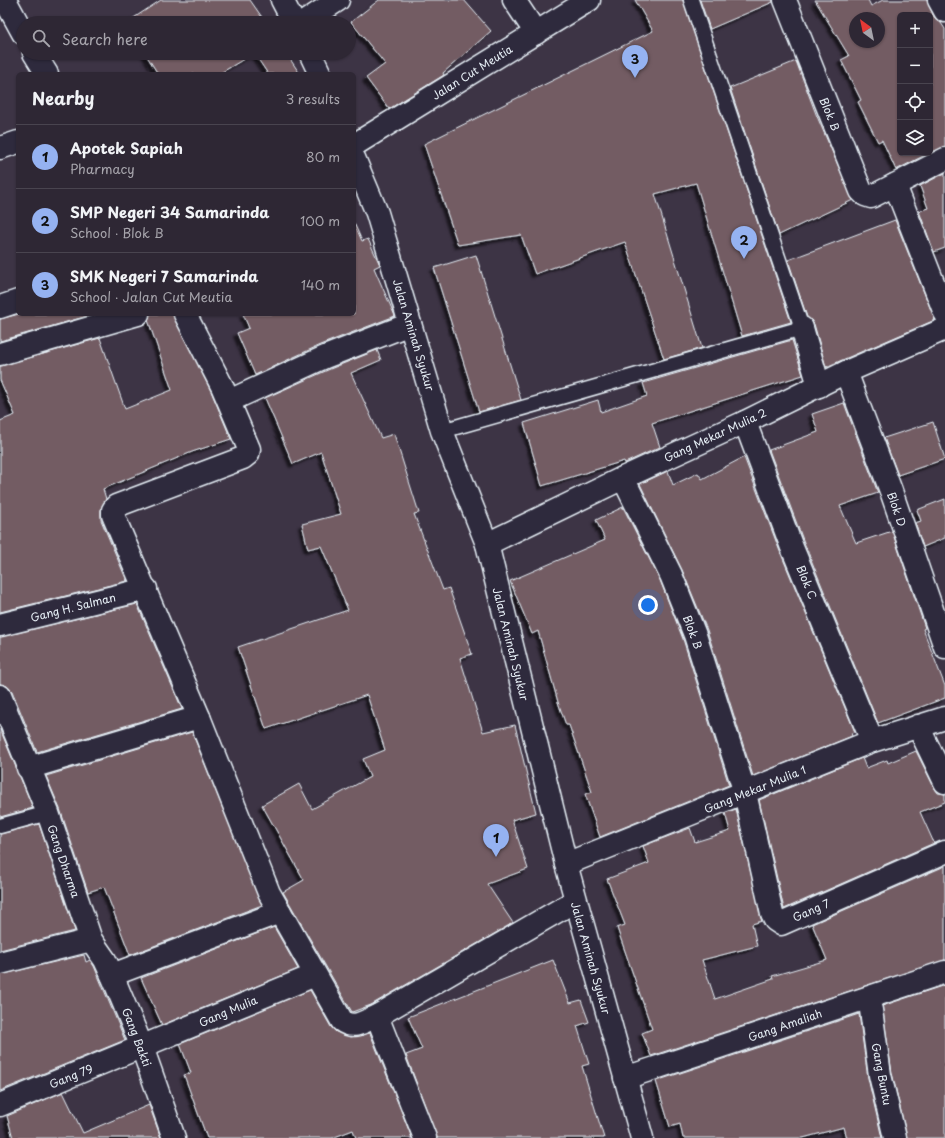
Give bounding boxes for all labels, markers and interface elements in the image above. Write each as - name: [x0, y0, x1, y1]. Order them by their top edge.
- north arrow: [849, 12, 885, 48]
- map controls: [897, 12, 933, 156]
- button: +: [897, 12, 933, 48]
- search box: [16, 16, 356, 60]
- icon: search: [30, 27, 52, 49]
- text: Search here: [62, 27, 148, 50]
- street label: Jalan Cut Meutia: [428, 40, 516, 104]
- pin: 3: [622, 45, 648, 78]
- button: −: [897, 48, 933, 84]
- button: locate: [897, 84, 933, 120]
- text: Nearby: [32, 85, 94, 111]
- text: 3 results: [286, 89, 340, 108]
- street label: Blok B: [816, 95, 844, 133]
- button: layers: [897, 120, 933, 156]
- text: Apotek Sapiah: [70, 136, 183, 159]
- text: 1: [42, 147, 48, 166]
- text: 80 m: [306, 147, 340, 166]
- text: Pharmacy: [70, 159, 135, 178]
- text: SMP Negeri 34 Samarinda: [70, 200, 269, 223]
- text: 2: [40, 211, 50, 230]
- text: 100 m: [300, 211, 340, 230]
- text: School · Blok B: [70, 223, 164, 242]
- pin: 2: [731, 226, 757, 259]
- text: SMK Negeri 7 Samarinda: [70, 264, 259, 287]
- text: 3: [41, 275, 49, 294]
- text: 140 m: [301, 275, 340, 294]
- street label: Jalan Aminah Syukur: [389, 277, 439, 394]
- text: School · Jalan Cut Meutia: [70, 287, 232, 306]
- street label: Gang Mekar Mulia 2: [661, 404, 769, 466]
- street label: Blok D: [883, 489, 911, 529]
- street label: Blok C: [793, 562, 821, 602]
- street label: Jalan Aminah Syukur: [489, 586, 534, 703]
- street label: Gang H. Salman: [29, 588, 117, 626]
- your location: [638, 595, 658, 615]
- street label: Blok B: [679, 613, 707, 651]
- street label: Gang Mekar Mulia 1: [701, 761, 809, 817]
- street label: Gang Dharma: [44, 822, 84, 900]
- pin: 1: [483, 824, 509, 857]
- street label: Gang 7: [790, 894, 832, 926]
- street label: Jalan Aminah Syukur: [567, 900, 615, 1017]
- street label: Gang Mulia: [196, 991, 260, 1031]
- street label: Gang Amaliah: [746, 1004, 824, 1046]
- street label: Gang Bakti: [118, 1005, 156, 1069]
- street label: Gang Buntu: [868, 1042, 896, 1106]
- street label: Gang 79: [47, 1060, 95, 1092]

